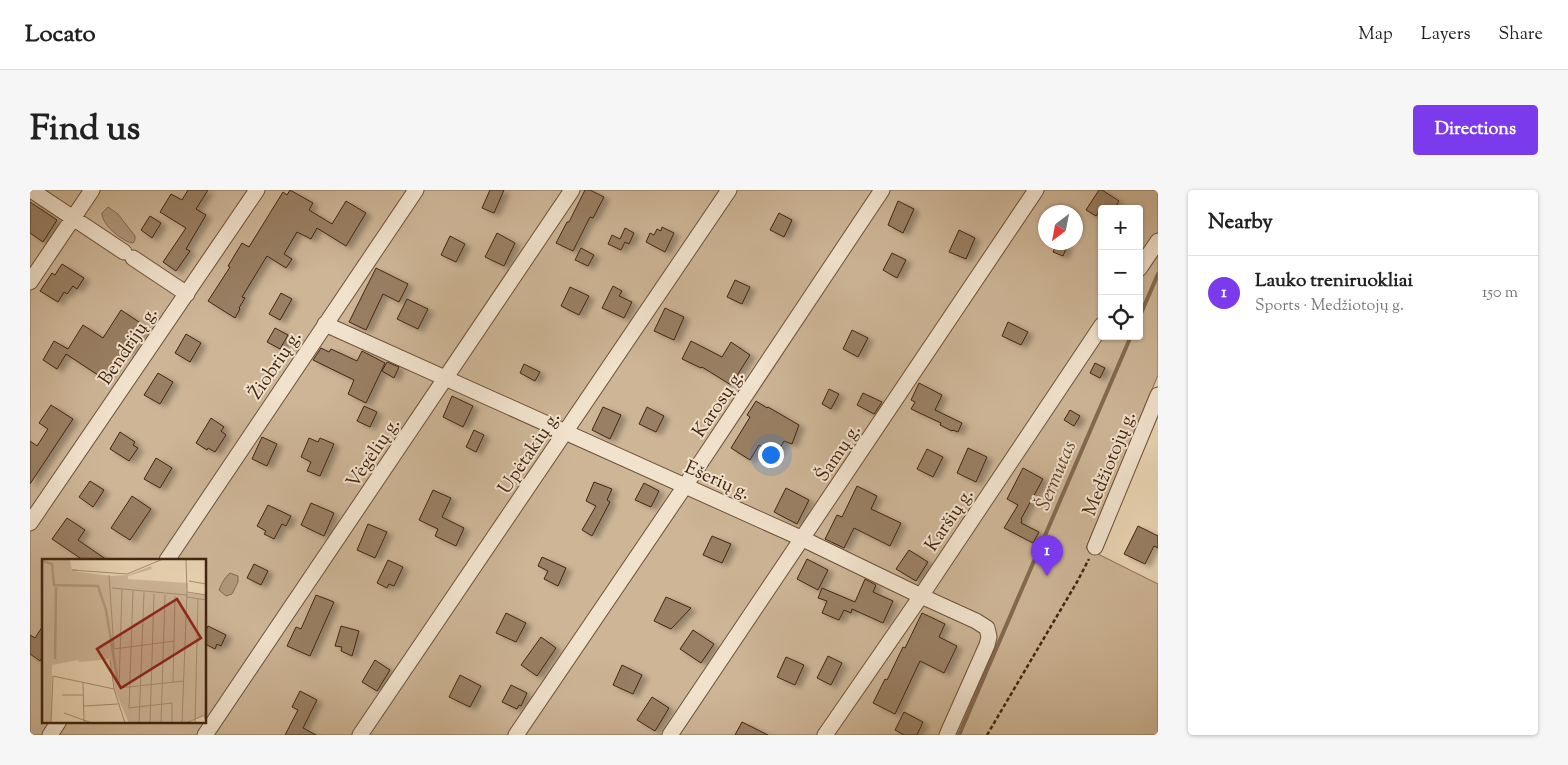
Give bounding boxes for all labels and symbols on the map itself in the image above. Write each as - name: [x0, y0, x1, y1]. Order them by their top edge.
- north arrow: [1038, 205, 1083, 250]
- street label: Bendrijų g.: [93, 302, 165, 391]
- street label: Žiobrių g.: [243, 325, 309, 405]
- street label: Karosų g.: [687, 365, 752, 444]
- street label: Upėtakių g.: [492, 407, 568, 500]
- street label: Medžiotojų g.: [1077, 408, 1144, 520]
- street label: Vėgėlių g.: [341, 413, 408, 494]
- street label: Šamų g.: [810, 419, 868, 488]
- water label: Šermutas: [1030, 436, 1085, 515]
- your location: [758, 442, 784, 468]
- street label: Ešerių g.: [680, 455, 754, 508]
- street label: Karšių g.: [919, 483, 981, 557]
- pin: 1: [1031, 535, 1063, 576]
- inset map: [42, 559, 206, 722]

